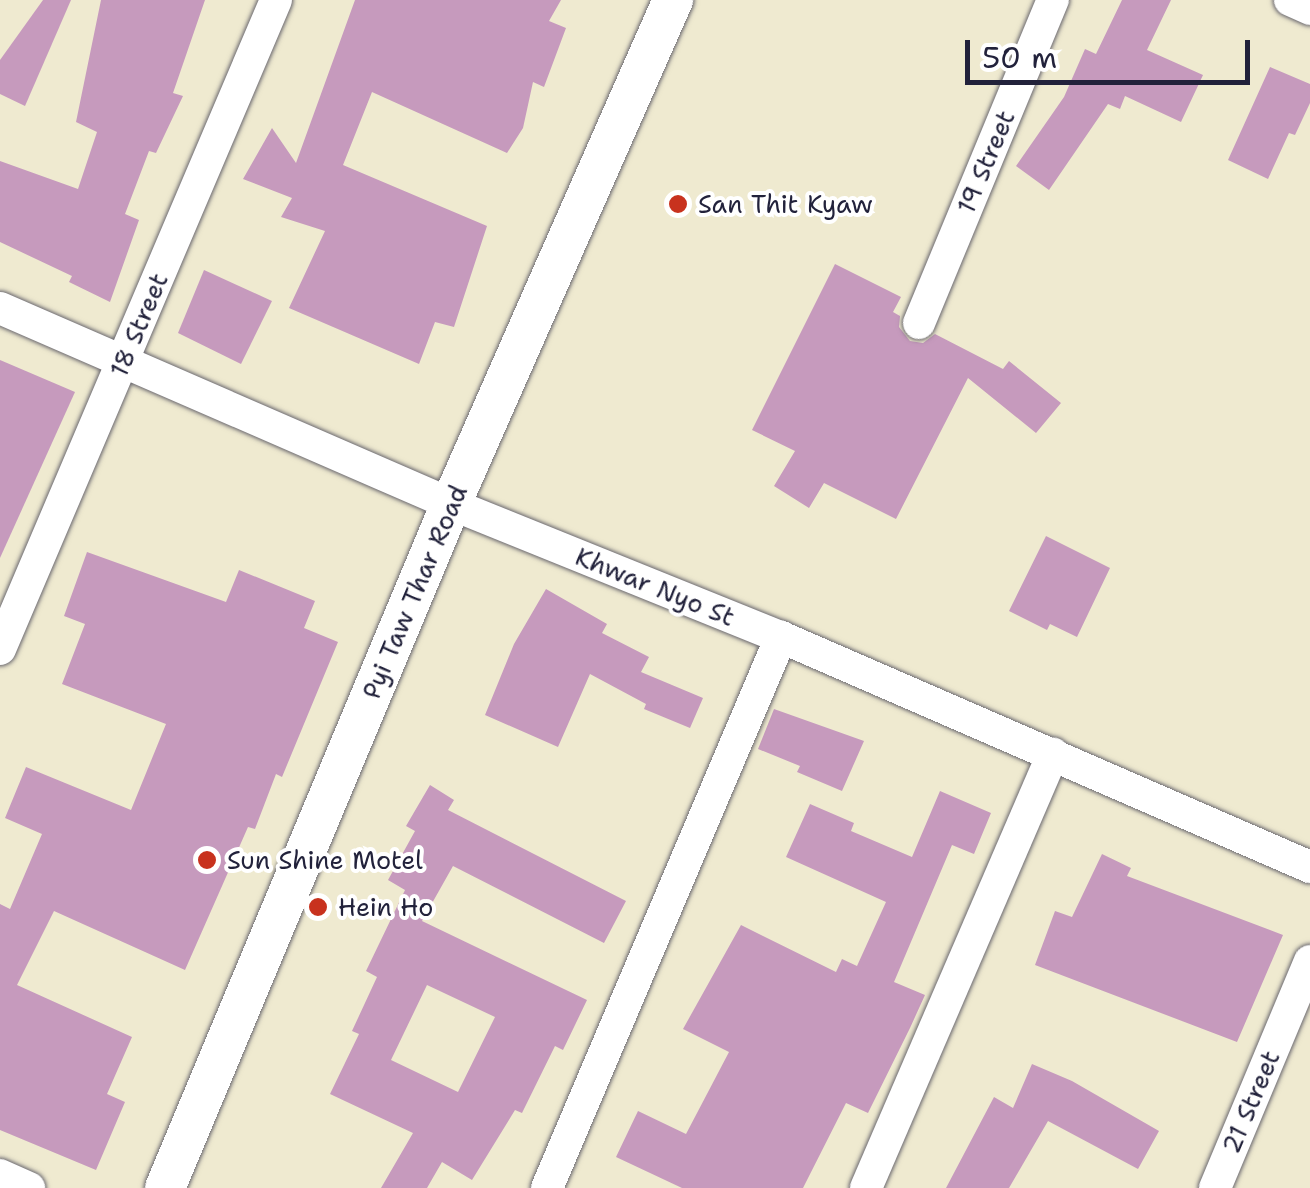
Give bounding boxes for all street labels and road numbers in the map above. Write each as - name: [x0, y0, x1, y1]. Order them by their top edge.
- street label: 19 Street: [951, 106, 1021, 218]
- street label: 18 Street: [104, 269, 174, 381]
- street label: Pyi Taw Thar Road: [356, 481, 474, 703]
- street label: Khwar Nyo St: [571, 541, 739, 633]
- street label: 21 Street: [1216, 1046, 1286, 1158]

